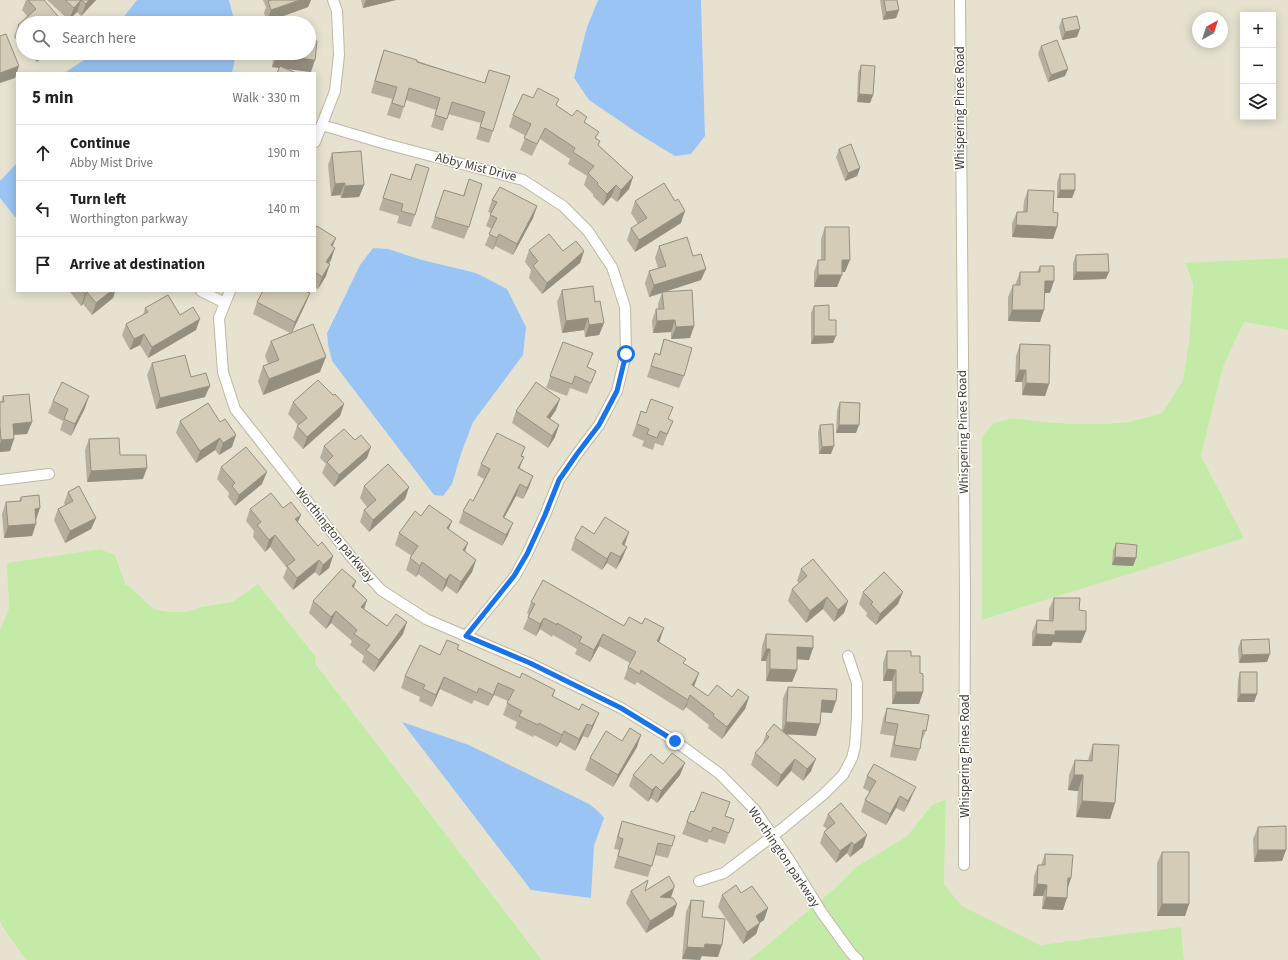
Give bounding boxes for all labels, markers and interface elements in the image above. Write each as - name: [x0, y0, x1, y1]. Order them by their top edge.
- north arrow: [1192, 12, 1228, 48]
- map controls: [1240, 12, 1276, 120]
- button: +: [1240, 12, 1276, 48]
- search box: [16, 16, 316, 60]
- icon: search: [30, 27, 52, 49]
- text: Search here: [62, 28, 136, 49]
- street label: Whispering Pines Road: [951, 46, 969, 170]
- button: −: [1240, 48, 1276, 84]
- button: layers: [1240, 84, 1276, 120]
- text: 5 min: [32, 86, 73, 110]
- text: Walk · 330 m: [232, 89, 300, 107]
- text: Continue: [70, 133, 130, 154]
- icon: ahead: [32, 142, 54, 164]
- text: 190 m: [267, 144, 300, 162]
- street label: Abby Mist Drive: [434, 148, 518, 186]
- text: Abby Mist Drive: [70, 154, 153, 172]
- text: Turn left: [70, 189, 126, 210]
- icon: left: [32, 198, 54, 220]
- text: 140 m: [267, 200, 300, 218]
- text: Worthington parkway: [70, 210, 187, 228]
- icon: arrive: [32, 254, 54, 276]
- text: Arrive at destination: [70, 254, 205, 275]
- route start: [617, 345, 635, 363]
- street label: Whispering Pines Road: [953, 370, 973, 494]
- street label: Worthington parkway: [291, 484, 379, 586]
- street label: Whispering Pines Road: [956, 694, 974, 818]
- route end: [666, 732, 684, 750]
- street label: Worthington parkway: [744, 803, 824, 911]

